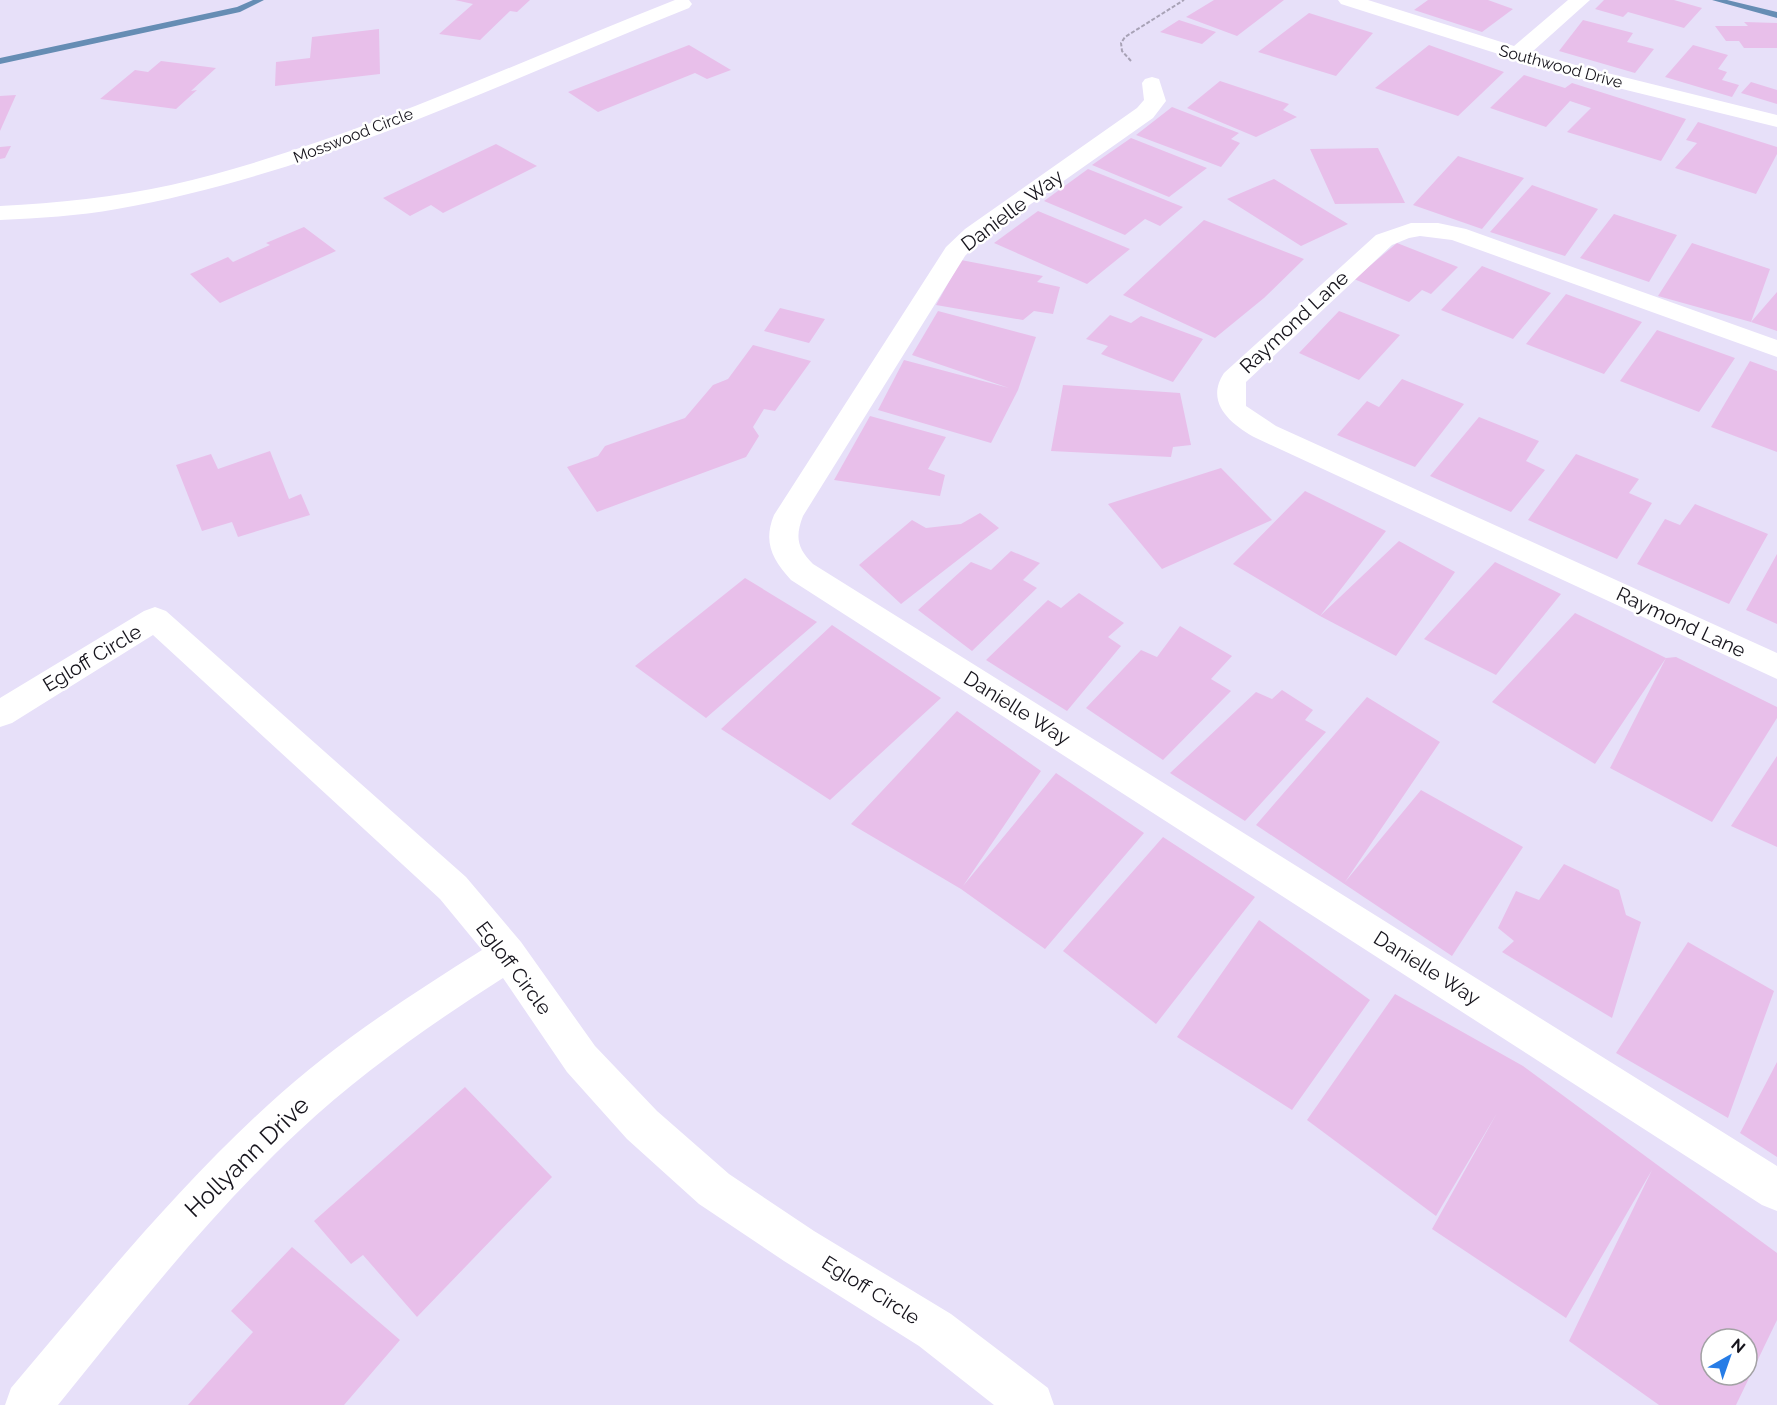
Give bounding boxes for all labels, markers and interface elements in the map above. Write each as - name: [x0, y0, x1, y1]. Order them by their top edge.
- street label: Southwood Drive: [1497, 41, 1625, 92]
- street label: Mosswood Circle: [291, 104, 416, 167]
- street label: Danielle Way: [956, 164, 1068, 256]
- street label: Raymond Lane: [1235, 265, 1353, 378]
- street label: Raymond Lane: [1613, 582, 1750, 663]
- street label: Egloff Circle: [38, 619, 146, 697]
- street label: Danielle Way: [959, 666, 1075, 750]
- street label: Egloff Circle: [471, 917, 557, 1020]
- street label: Danielle Way: [1369, 926, 1485, 1010]
- street label: Hollyann Drive: [178, 1090, 315, 1223]
- street label: Egloff Circle: [818, 1251, 924, 1330]
- north arrow: [1699, 1327, 1759, 1387]
- text: N: [1728, 1335, 1749, 1357]

